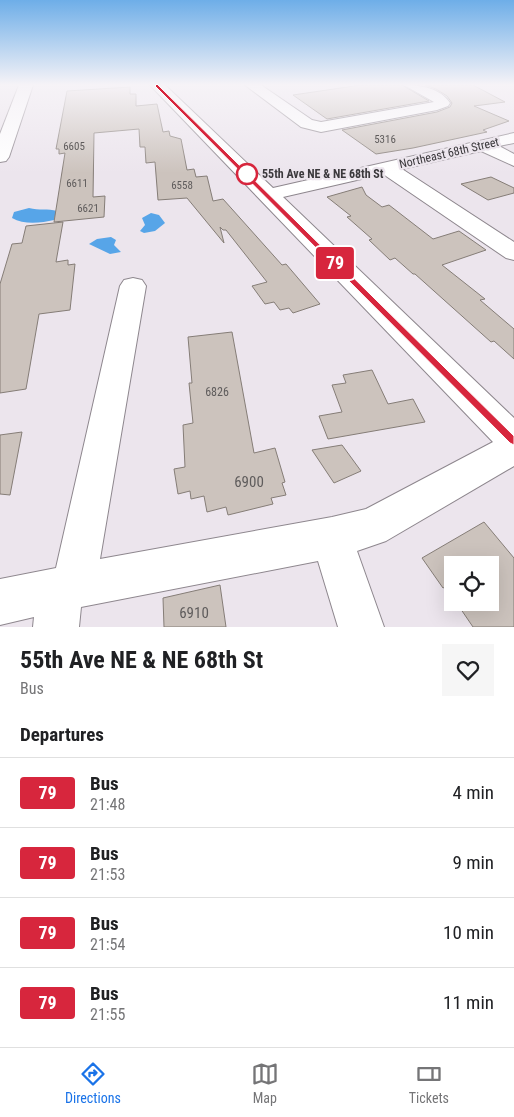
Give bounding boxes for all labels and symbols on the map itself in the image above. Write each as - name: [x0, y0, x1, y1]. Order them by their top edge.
- house number: 5316: [374, 133, 396, 146]
- street label: Northeast 68th Street: [398, 135, 501, 171]
- house number: 6605: [63, 140, 85, 153]
- marker: 55th Ave NE & NE 68th St: [236, 163, 258, 185]
- place label: 55th Ave NE & NE 68th St: [262, 167, 384, 181]
- house number: 6611: [66, 177, 88, 190]
- house number: 6558: [171, 179, 193, 192]
- house number: 6621: [77, 202, 99, 215]
- line badge: 79: [312, 247, 358, 279]
- house number: 6826: [205, 385, 229, 399]
- house number: 6900: [234, 473, 264, 491]
- house number: 6910: [179, 604, 209, 622]

